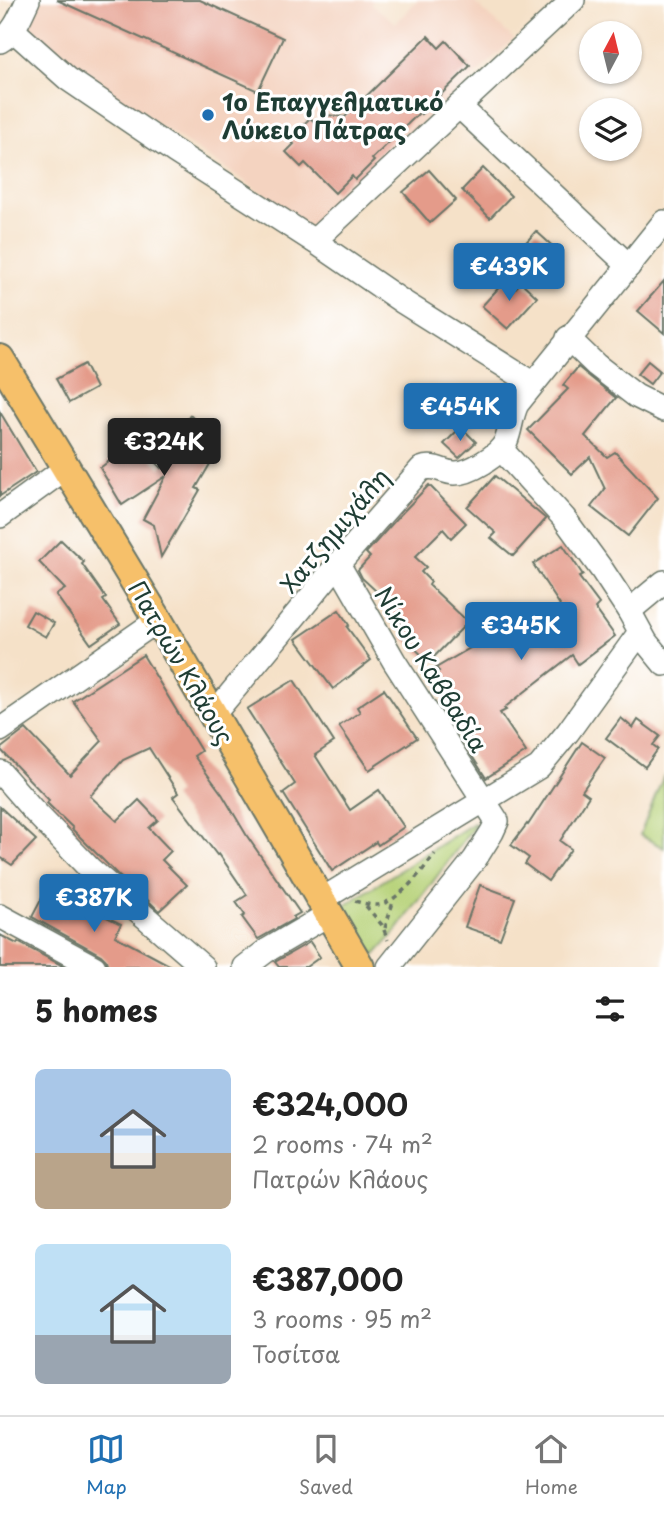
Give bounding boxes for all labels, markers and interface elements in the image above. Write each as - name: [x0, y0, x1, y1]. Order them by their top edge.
- north arrow: [579, 21, 642, 84]
- map controls: [579, 21, 642, 161]
- place label: 1o Επαγγελματικό Λύκειο Πάτρας: [222, 83, 443, 147]
- button: layers: [579, 98, 642, 161]
- marker: 1o Επαγγελματικό Λύκειο Πάτρας: [200, 107, 216, 123]
- pin: €439K: [460, 244, 558, 303]
- text: €439K: [470, 248, 548, 283]
- pin: €454K: [411, 384, 509, 443]
- text: €454K: [420, 388, 500, 423]
- pin: €324K: [115, 419, 213, 478]
- text: €324K: [124, 423, 204, 458]
- street label: Χατζημιχάλη: [271, 460, 397, 600]
- street label: Πατρών Κλάους: [120, 573, 244, 751]
- street label: Νίκου Καββαδία: [366, 579, 498, 759]
- pin: €345K: [472, 602, 570, 662]
- text: €345K: [481, 607, 561, 642]
- pin: €387K: [45, 874, 143, 934]
- text: €387K: [55, 879, 133, 914]
- text: 5 homes: [35, 987, 158, 1032]
- icon: filters: [591, 990, 629, 1028]
- text: €324,000: [252, 1081, 408, 1126]
- icon: home: [91, 1097, 175, 1181]
- text: 2 rooms · 74 m²: [252, 1126, 433, 1161]
- text: Πατρών Κλάους: [252, 1161, 428, 1196]
- text: €387,000: [252, 1256, 403, 1301]
- icon: home: [91, 1272, 175, 1356]
- text: 3 rooms · 95 m²: [252, 1301, 432, 1336]
- text: Τοσίτσα: [252, 1336, 340, 1371]
- tab: Map: [86, 1430, 127, 1500]
- tab: Saved: [299, 1430, 353, 1500]
- tab: Home: [525, 1430, 578, 1500]

